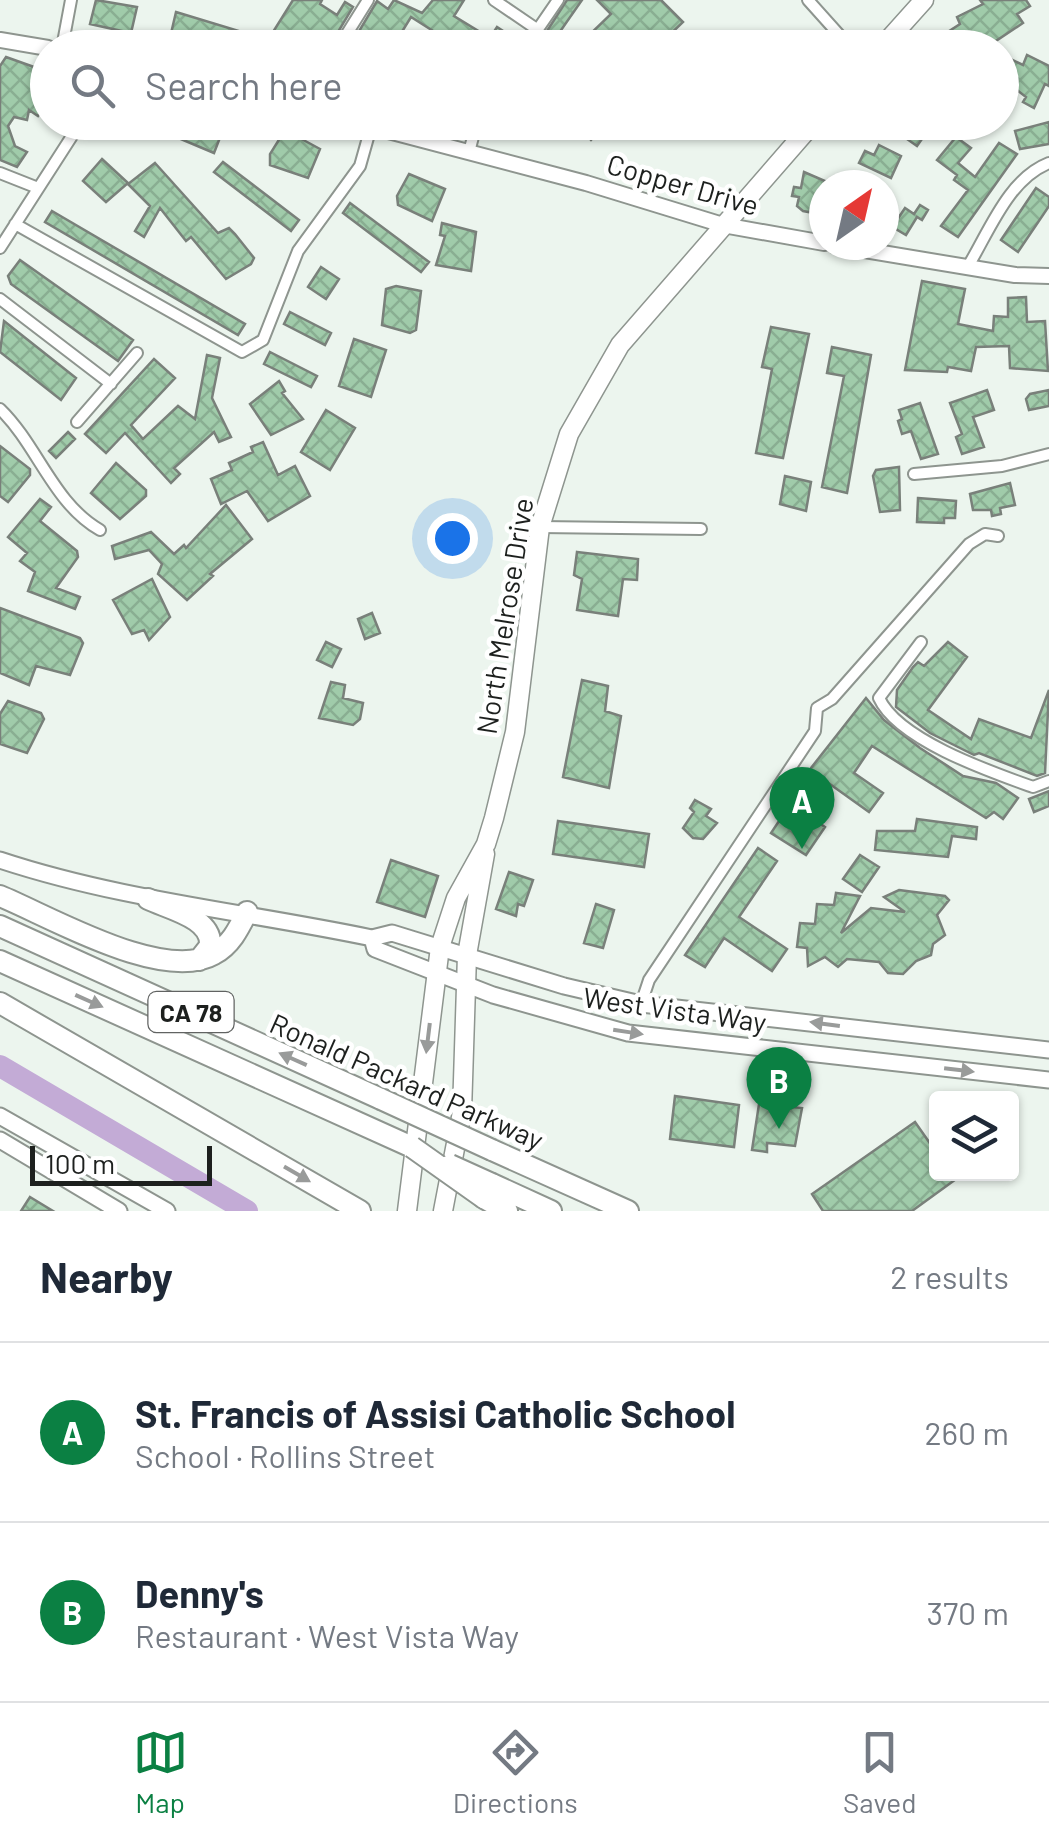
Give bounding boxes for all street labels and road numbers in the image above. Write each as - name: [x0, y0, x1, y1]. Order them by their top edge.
- street label: Copper Drive: [603, 146, 763, 222]
- street label: North Melrose Drive: [469, 495, 539, 737]
- street label: West Vista Way: [581, 979, 769, 1039]
- road number: CA 78: [148, 992, 234, 1032]
- street label: Ronald Packard Parkway: [265, 1005, 549, 1157]

